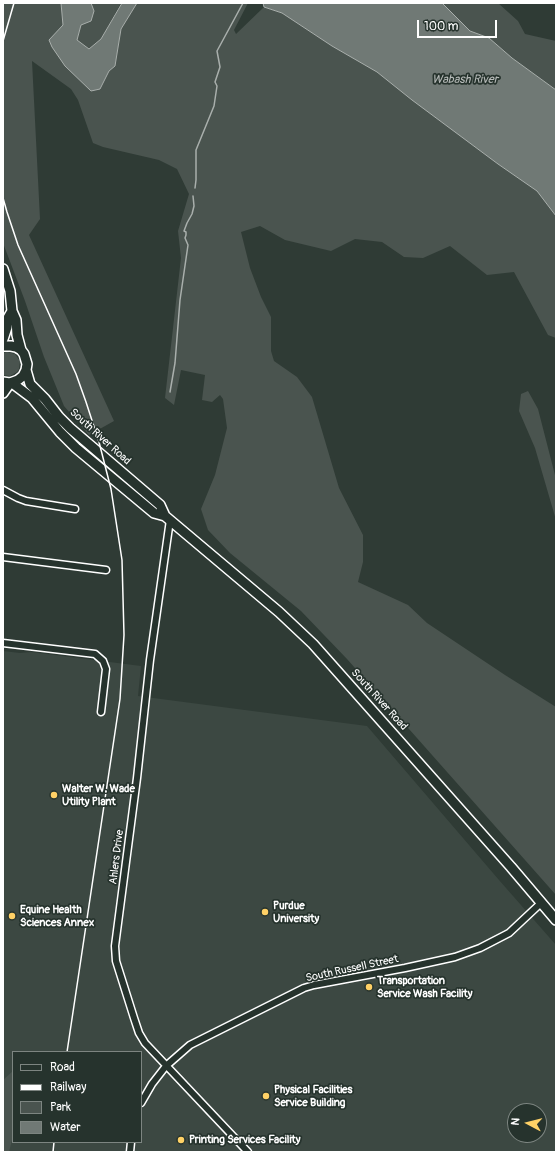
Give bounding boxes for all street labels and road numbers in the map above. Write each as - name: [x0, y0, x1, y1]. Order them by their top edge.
- street label: South River Road: [67, 406, 133, 468]
- street label: South River Road: [348, 667, 410, 733]
- street label: Ahlers Drive: [107, 829, 127, 885]
- street label: South Russell Street: [304, 953, 400, 985]

